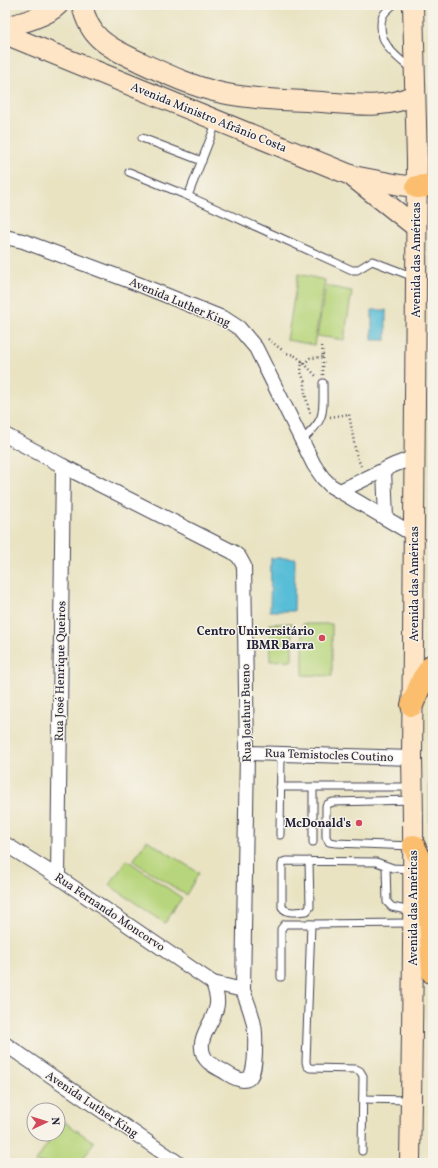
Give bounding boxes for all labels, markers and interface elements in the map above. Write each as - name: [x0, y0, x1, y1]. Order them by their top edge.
- street label: Avenida Ministro Afrânio Costa: [128, 79, 289, 157]
- street label: Avenida das Américas: [409, 202, 425, 318]
- street label: Avenida Luther King: [127, 274, 233, 331]
- street label: Avenida das Américas: [407, 526, 423, 642]
- street label: Rua José Henrique Queiros: [52, 601, 70, 741]
- place label: Centro Universitário IBMR Barra: [197, 624, 314, 654]
- marker: Centro Universitário IBMR Barra: [317, 633, 327, 643]
- street label: Rua Joathur Bueno: [238, 664, 256, 762]
- street label: Rua Temistocles Coutino: [264, 746, 394, 766]
- place label: McDonald's: [285, 816, 351, 832]
- marker: McDonald's: [354, 818, 364, 828]
- street label: Avenida das Américas: [406, 850, 422, 966]
- street label: Rua Fernando Moncorvo: [51, 870, 168, 956]
- street label: Avenida Luther King: [42, 1068, 141, 1142]
- north arrow: [26, 1102, 66, 1142]
- text: N: [47, 1117, 62, 1126]

